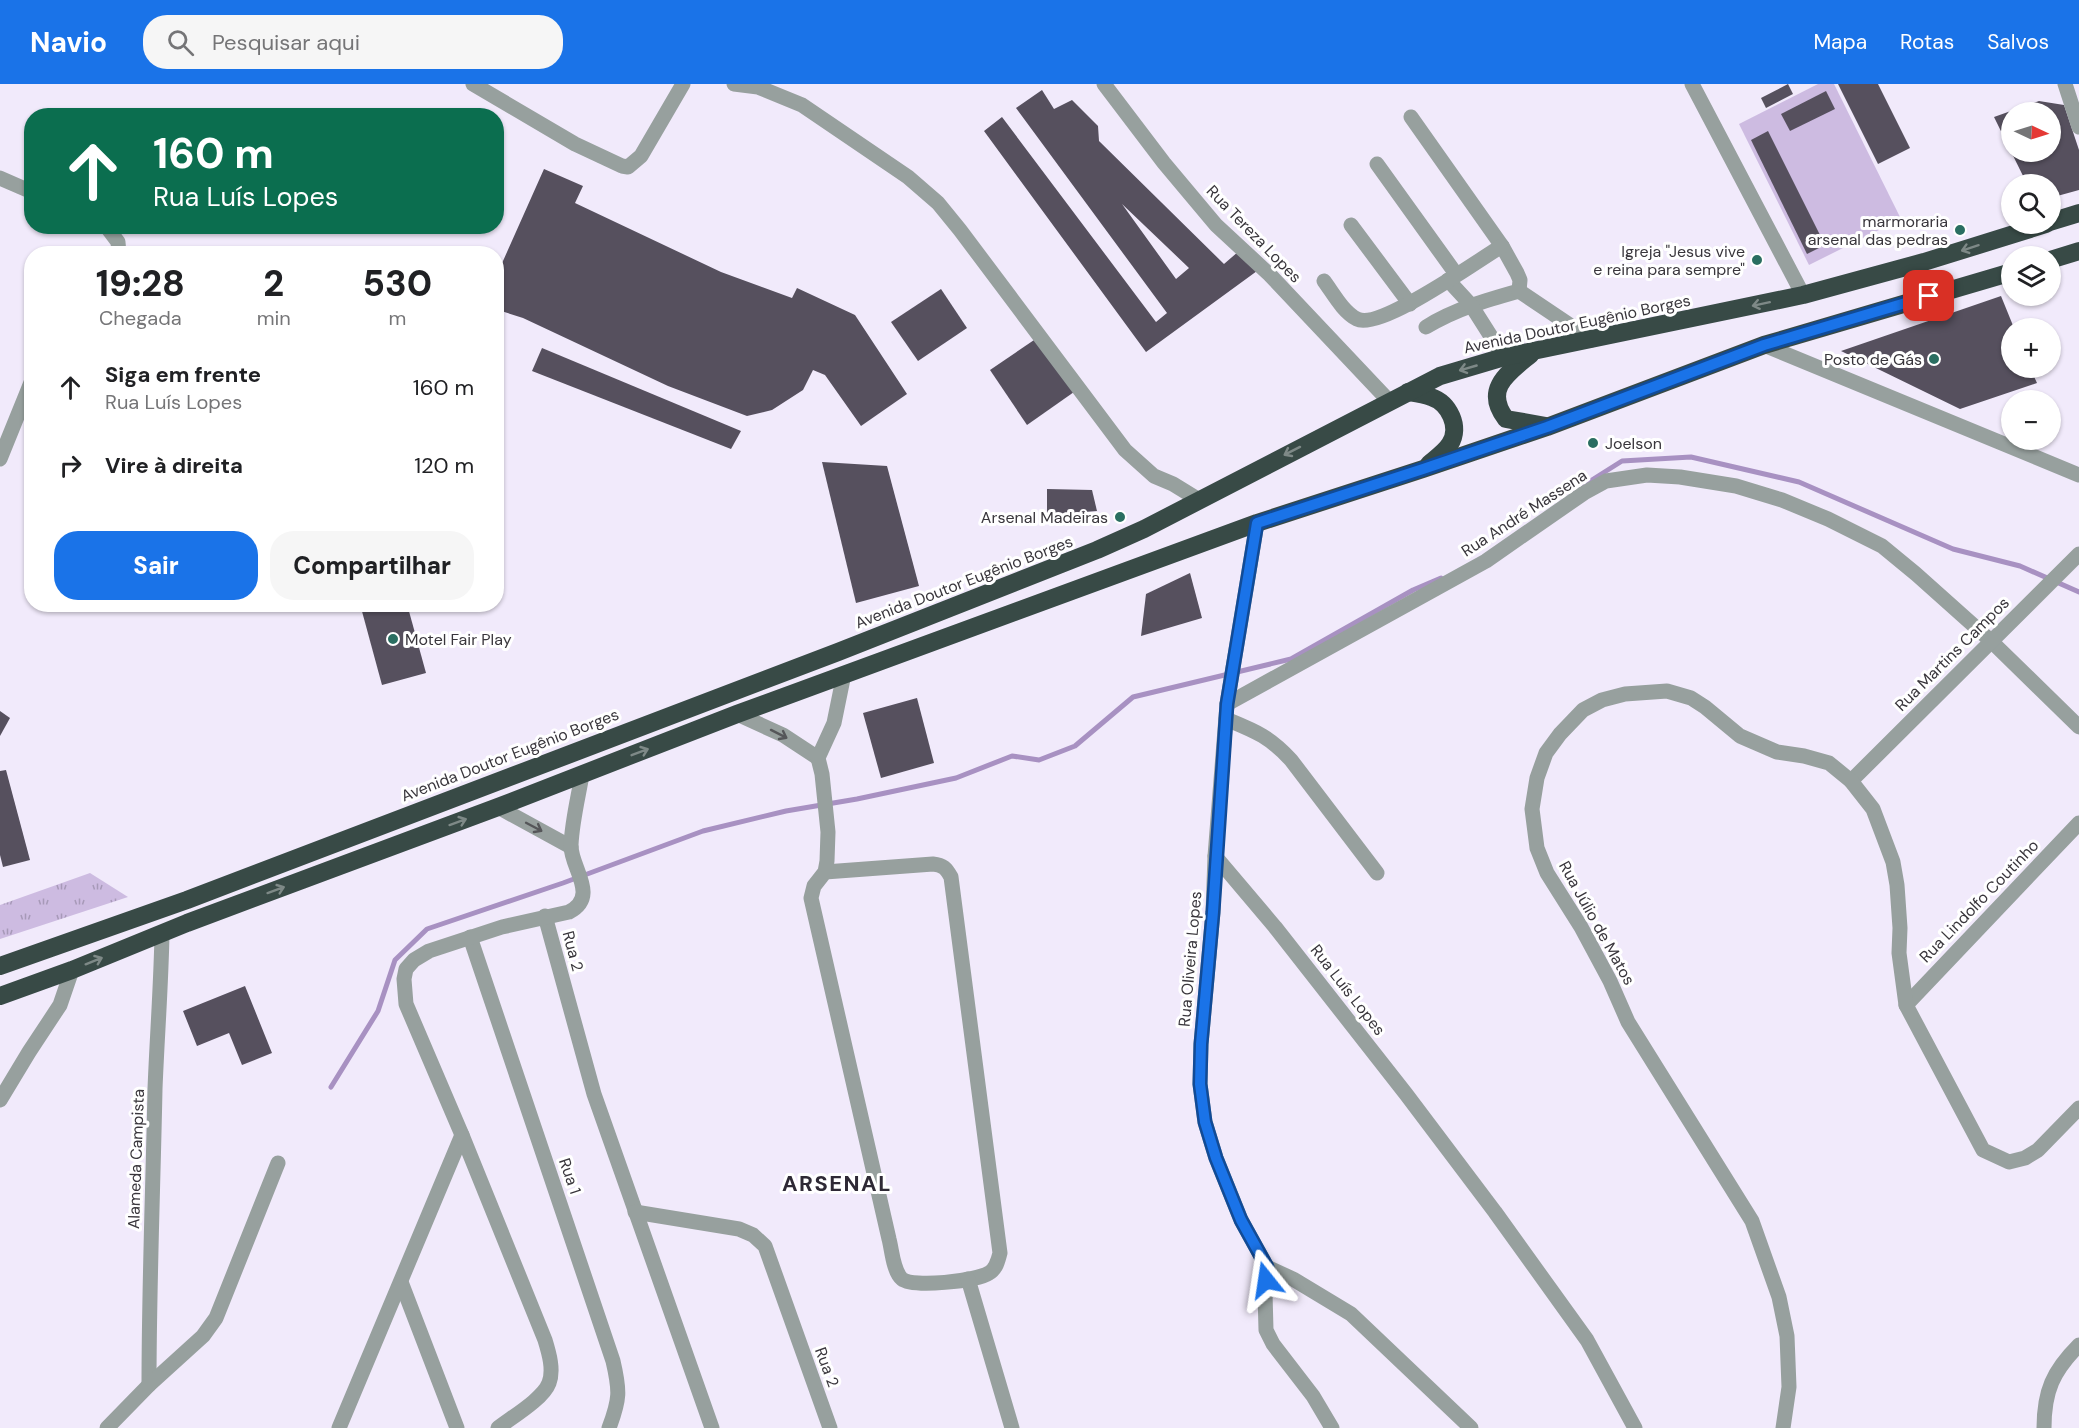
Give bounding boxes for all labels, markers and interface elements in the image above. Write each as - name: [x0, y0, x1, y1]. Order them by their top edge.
- search box: [143, 15, 563, 69]
- text: Navio: [30, 24, 107, 61]
- icon: search: [164, 26, 197, 59]
- text: Pesquisar aqui: [212, 28, 360, 57]
- text: Mapa: [1813, 28, 1867, 56]
- text: Rotas: [1900, 28, 1954, 56]
- text: Salvos: [1987, 28, 2049, 56]
- north arrow: [2001, 102, 2061, 162]
- map controls: [2001, 102, 2061, 450]
- text: 160 m: [153, 126, 274, 181]
- icon: ahead: [54, 132, 132, 210]
- button: search: [2001, 174, 2061, 234]
- text: Rua Luís Lopes: [153, 179, 338, 214]
- street label: Rua Tereza Lopes: [1202, 181, 1306, 287]
- place label: marmoraria arsenal das pedras: [1808, 211, 1948, 250]
- marker: marmoraria arsenal das pedras: [1953, 223, 1967, 237]
- place label: Igreja "Jesus vive e reina para sempre": [1593, 241, 1745, 280]
- one-way arrow: [1961, 243, 1980, 254]
- button: layers: [2001, 246, 2061, 306]
- marker: Igreja "Jesus vive e reina para sempre": [1750, 253, 1764, 267]
- text: 19:28: [96, 260, 185, 307]
- text: 2: [263, 260, 284, 307]
- text: 530: [363, 260, 432, 307]
- pin: [1903, 270, 1954, 321]
- icon: arrive: [1912, 279, 1945, 312]
- street label: Avenida Doutor Eugênio Borges: [1462, 290, 1692, 358]
- one-way arrow: [1752, 299, 1772, 310]
- text: Chegada: [99, 305, 182, 331]
- text: min: [257, 305, 291, 331]
- text: m: [388, 305, 406, 331]
- button: +: [2001, 318, 2061, 378]
- place label: Posto de Gás: [1824, 349, 1922, 370]
- marker: Posto de Gás: [1927, 352, 1941, 366]
- text: Siga em frente: [105, 360, 261, 389]
- one-way arrow: [1459, 363, 1478, 374]
- icon: ahead: [54, 371, 87, 404]
- text: 160 m: [413, 373, 474, 402]
- text: Rua Luís Lopes: [105, 389, 242, 415]
- button: −: [2001, 390, 2061, 450]
- place label: Joelson: [1605, 433, 1662, 454]
- marker: Joelson: [1586, 436, 1600, 450]
- one-way arrow: [1284, 445, 1302, 457]
- icon: right: [54, 449, 87, 482]
- text: Vire à direita: [105, 451, 243, 480]
- text: 120 m: [414, 451, 474, 480]
- street label: Rua André Massena: [1457, 465, 1591, 561]
- place label: Arsenal Madeiras: [981, 507, 1108, 528]
- marker: Arsenal Madeiras: [1113, 510, 1127, 524]
- button: Sair: [54, 531, 258, 600]
- button: Compartilhar: [270, 531, 474, 600]
- street label: Avenida Doutor Eugênio Borges: [852, 531, 1076, 633]
- street label: Rua Martins Campos: [1890, 592, 2014, 716]
- place label: Motel Fair Play: [405, 629, 512, 650]
- marker: Motel Fair Play: [386, 632, 400, 646]
- street label: Avenida Doutor Eugênio Borges: [398, 704, 622, 806]
- one-way arrow: [769, 728, 787, 740]
- one-way arrow: [631, 746, 649, 757]
- one-way arrow: [449, 816, 467, 827]
- one-way arrow: [525, 822, 543, 833]
- street label: Rua Lindolfo Coutinho: [1915, 835, 2043, 967]
- street label: Rua Júlio de Matos: [1554, 857, 1640, 989]
- one-way arrow: [266, 884, 285, 895]
- street label: Rua Oliveira Lopes: [1174, 890, 1206, 1028]
- street label: Rua 2: [558, 929, 588, 973]
- street label: Rua Luís Lopes: [1306, 940, 1390, 1040]
- one-way arrow: [85, 955, 103, 966]
- street label: Alameda Campista: [123, 1089, 149, 1229]
- street label: Rua 1: [554, 1155, 586, 1197]
- district label: ARSENAL: [782, 1169, 892, 1198]
- position arrow: [1234, 1248, 1298, 1312]
- street label: Rua 2: [810, 1344, 844, 1390]

